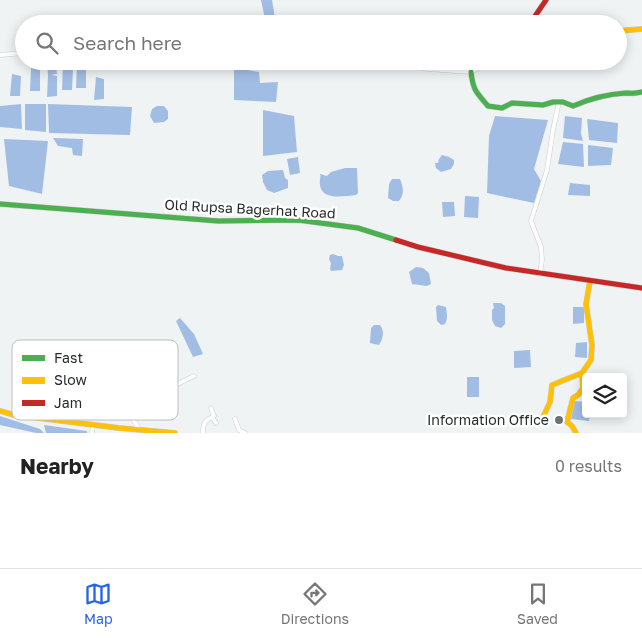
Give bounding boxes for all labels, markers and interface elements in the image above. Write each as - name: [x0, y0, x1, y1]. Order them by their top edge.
- search box: [15, 15, 627, 70]
- icon: search: [33, 29, 61, 57]
- text: Search here: [73, 31, 182, 54]
- street label: Old Rupsa Bagerhat Road: [164, 196, 336, 221]
- legend: [12, 340, 178, 420]
- text: Fast: [54, 349, 83, 366]
- text: Slow: [54, 371, 87, 388]
- map controls: [582, 373, 627, 418]
- button: layers: [582, 373, 627, 418]
- text: Jam: [54, 394, 82, 411]
- place label: Information Office: [427, 411, 549, 428]
- marker: Information Office: [553, 414, 565, 426]
- text: Nearby: [20, 453, 94, 479]
- text: 0 results: [555, 456, 622, 476]
- tab: Map: [84, 580, 113, 627]
- tab: Directions: [281, 580, 349, 627]
- tab: Saved: [517, 580, 558, 627]

